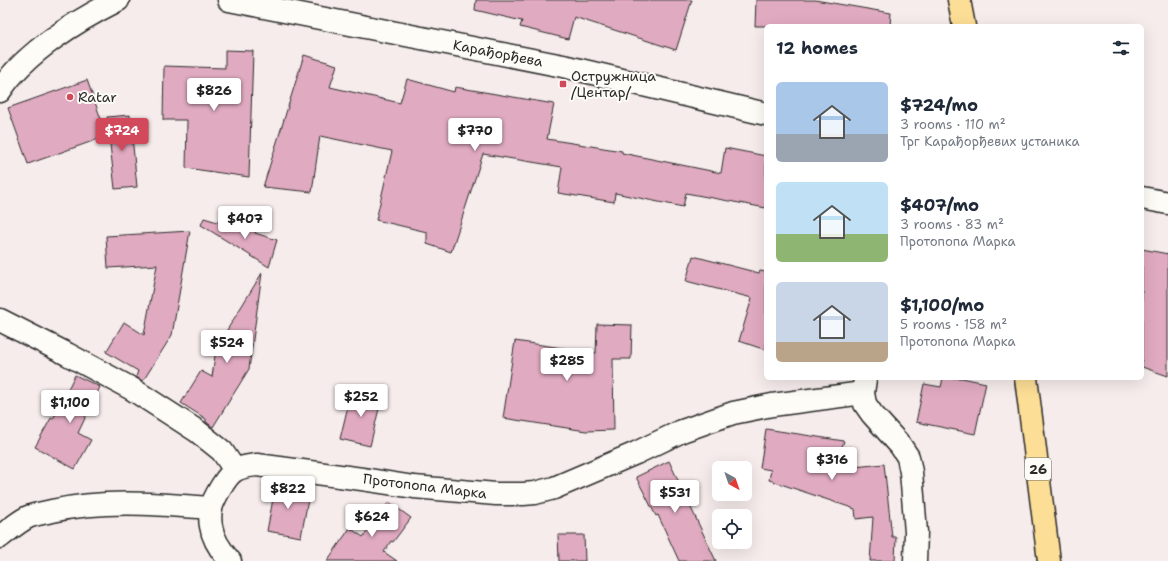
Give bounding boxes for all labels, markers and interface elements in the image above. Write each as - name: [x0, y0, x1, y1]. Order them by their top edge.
- street label: Карађорђева: [451, 35, 545, 71]
- text: 12 homes: [776, 37, 858, 59]
- icon: filters: [1110, 37, 1132, 59]
- place label: Остружница /Центар/: [571, 67, 656, 101]
- pin: $826: [190, 78, 238, 112]
- marker: Остружница /Центар/: [558, 79, 568, 89]
- text: $826: [196, 82, 232, 99]
- place label: Ratar: [78, 88, 117, 106]
- marker: Ratar: [65, 92, 75, 102]
- text: $724/mo: [900, 94, 978, 116]
- icon: home: [808, 98, 856, 146]
- text: 3 rooms · 110 m²: [900, 116, 1006, 133]
- pin: $724: [98, 118, 146, 152]
- pin: $770: [451, 118, 499, 152]
- text: $724: [105, 122, 139, 139]
- text: $770: [457, 122, 493, 139]
- text: Трг Карађорђевих устаника: [900, 133, 1079, 150]
- text: $407/mo: [900, 194, 979, 216]
- icon: home: [808, 198, 856, 246]
- pin: $407: [221, 206, 269, 240]
- text: $407: [227, 210, 263, 227]
- text: 3 rooms · 83 m²: [900, 216, 1004, 233]
- text: Протопопа Марка: [900, 233, 1016, 250]
- text: $1,100/mo: [900, 294, 984, 316]
- icon: home: [808, 298, 856, 346]
- text: 5 rooms · 158 m²: [900, 316, 1007, 333]
- pin: $524: [203, 330, 251, 364]
- text: Протопопа Марка: [900, 333, 1016, 350]
- text: $524: [210, 334, 244, 351]
- pin: $285: [543, 348, 591, 382]
- text: $285: [550, 352, 584, 369]
- pin: $252: [337, 384, 385, 418]
- text: $252: [344, 388, 378, 405]
- pin: $1,100: [37, 390, 103, 424]
- text: $1,100: [50, 394, 90, 411]
- pin: $316: [808, 447, 856, 481]
- text: $316: [816, 451, 848, 468]
- road number: 26: [1025, 458, 1051, 480]
- north arrow: [712, 461, 752, 501]
- map controls: [712, 461, 752, 549]
- street label: Протопопа Марка: [362, 469, 488, 503]
- pin: $822: [264, 476, 312, 510]
- text: $822: [270, 480, 306, 497]
- pin: $531: [651, 480, 699, 514]
- text: $531: [659, 484, 691, 501]
- pin: $624: [348, 504, 396, 538]
- text: $624: [354, 508, 390, 525]
- button: locate: [712, 509, 752, 549]

